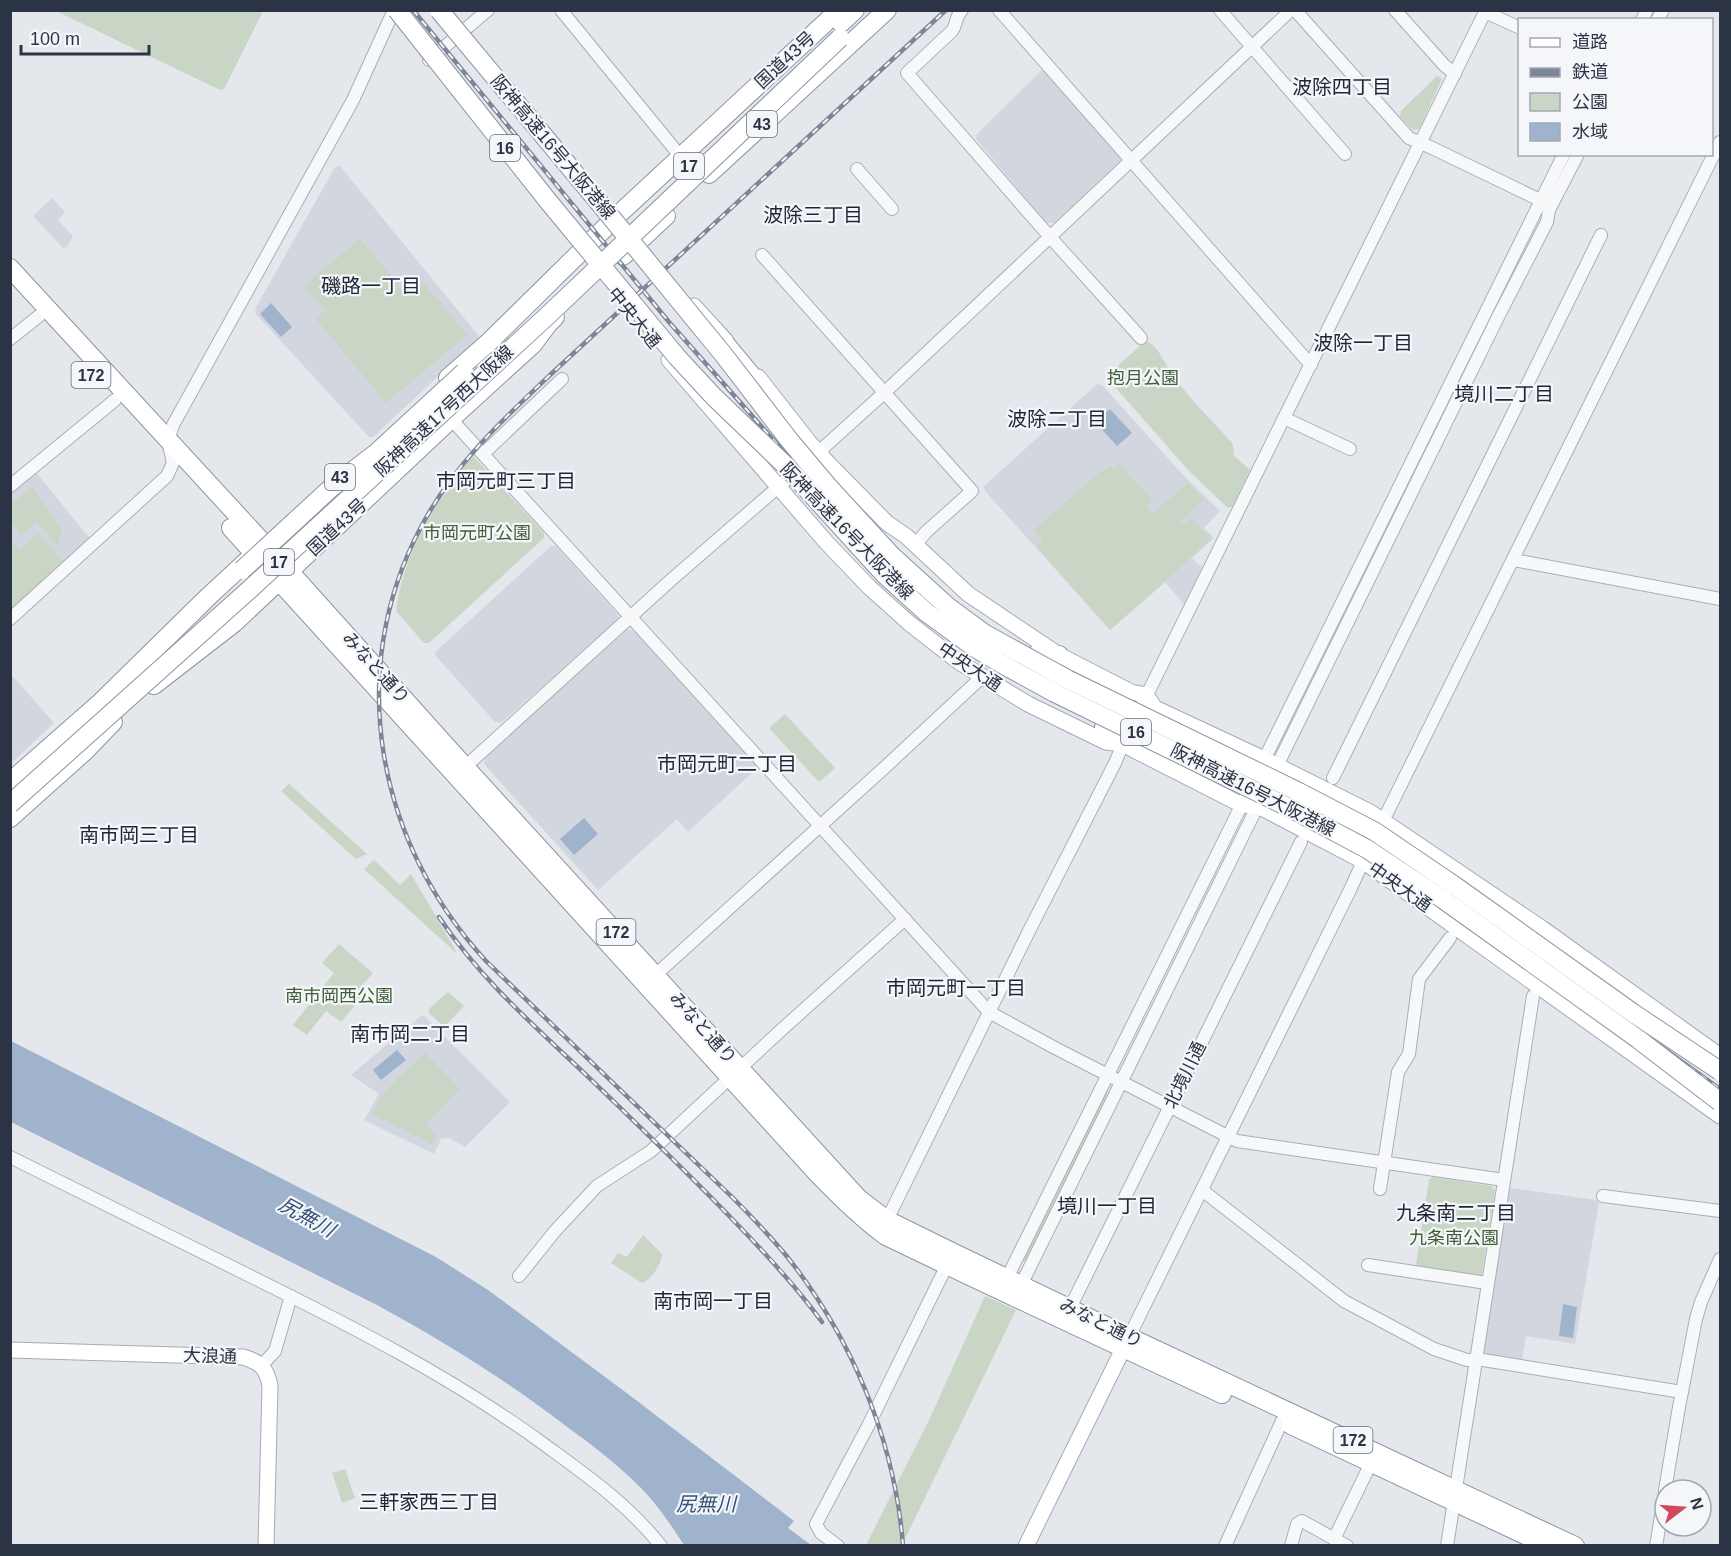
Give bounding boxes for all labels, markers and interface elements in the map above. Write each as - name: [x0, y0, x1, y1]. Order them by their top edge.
- scale bar: [21, 18, 148, 56]
- legend: [1518, 18, 1713, 156]
- street label: 国道43号: [751, 27, 819, 93]
- text: 100 m: [30, 29, 80, 49]
- text: 道路: [1572, 32, 1608, 52]
- text: 鉄道: [1572, 62, 1608, 82]
- street label: 阪神高速16号大阪港線: [486, 70, 620, 224]
- district label: 波除四丁目: [1292, 76, 1392, 98]
- text: 公園: [1572, 92, 1608, 112]
- road number: 43: [747, 111, 777, 137]
- text: 水域: [1572, 122, 1608, 142]
- road number: 16: [490, 135, 520, 161]
- road number: 17: [674, 153, 704, 179]
- district label: 波除三丁目: [763, 204, 863, 226]
- district label: 磯路一丁目: [321, 275, 421, 297]
- street label: 中央大通: [604, 284, 664, 352]
- district label: 波除一丁目: [1313, 332, 1413, 354]
- street label: 阪神高速17号西大阪線: [371, 342, 517, 480]
- road number: 172: [72, 362, 110, 388]
- park label: 抱月公園: [1107, 368, 1179, 388]
- district label: 境川二丁目: [1454, 383, 1554, 405]
- district label: 波除二丁目: [1007, 408, 1107, 430]
- street label: 阪神高速16号大阪港線: [777, 459, 917, 603]
- road number: 43: [325, 464, 355, 490]
- district label: 市岡元町三丁目: [436, 470, 576, 492]
- street label: 国道43号: [303, 494, 371, 560]
- park label: 市岡元町公園: [423, 523, 531, 543]
- road number: 17: [264, 549, 294, 575]
- street label: みなと通り: [338, 628, 414, 708]
- street label: 中央大通: [935, 639, 1005, 695]
- road number: 16: [1121, 719, 1151, 745]
- street label: 阪神高速16号大阪港線: [1167, 740, 1339, 840]
- district label: 市岡元町二丁目: [657, 753, 797, 775]
- district label: 南市岡三丁目: [79, 824, 199, 846]
- street label: 中央大通: [1365, 858, 1435, 916]
- road number: 172: [596, 919, 636, 945]
- district label: 市岡元町一丁目: [886, 977, 1026, 999]
- park label: 南市岡西公園: [285, 986, 393, 1006]
- street label: みなと通り: [665, 988, 741, 1068]
- district label: 南市岡二丁目: [350, 1023, 470, 1045]
- street label: 北境川通: [1160, 1038, 1210, 1112]
- water label: 尻無川: [275, 1193, 340, 1242]
- district label: 境川一丁目: [1057, 1195, 1157, 1217]
- district label: 九条南二丁目: [1396, 1202, 1516, 1224]
- park label: 九条南公園: [1409, 1228, 1499, 1248]
- district label: 南市岡一丁目: [653, 1290, 773, 1312]
- street label: みなと通り: [1056, 1294, 1146, 1352]
- street label: 大浪通: [183, 1345, 237, 1367]
- road number: 172: [1334, 1427, 1372, 1453]
- north arrow: [1653, 1478, 1713, 1538]
- district label: 三軒家西三丁目: [359, 1491, 499, 1513]
- water label: 尻無川: [676, 1493, 738, 1515]
- text: N: [1687, 1496, 1707, 1512]

